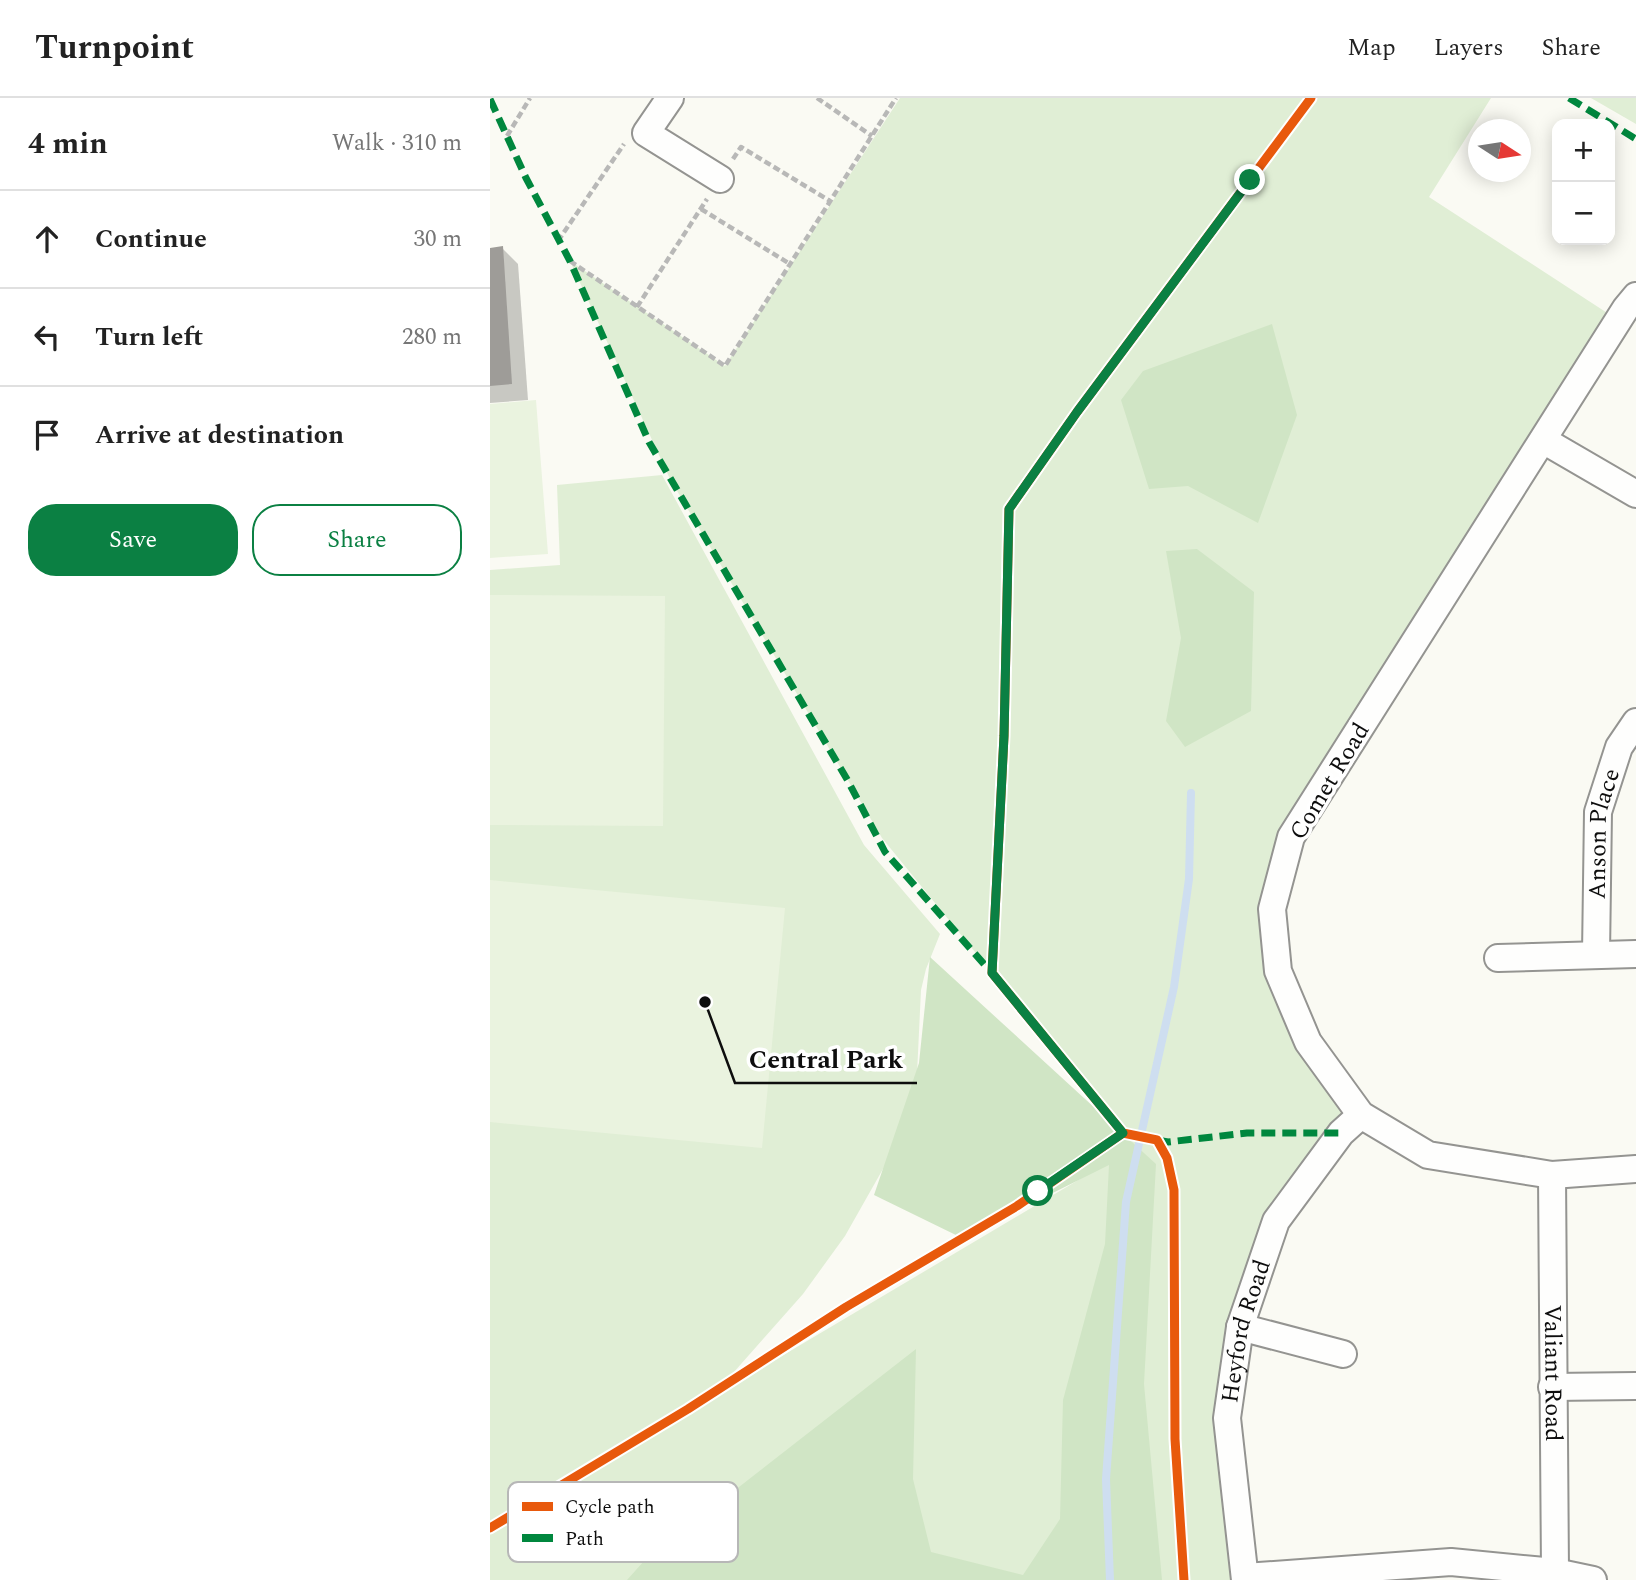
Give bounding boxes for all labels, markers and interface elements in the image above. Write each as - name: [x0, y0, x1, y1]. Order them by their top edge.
- text: Turnpoint: [35, 23, 194, 73]
- text: Map: [1347, 30, 1396, 66]
- text: Layers: [1434, 30, 1504, 66]
- text: Share: [1542, 30, 1601, 66]
- north arrow: [1468, 119, 1531, 182]
- map controls: [1552, 119, 1615, 245]
- button: +: [1552, 119, 1615, 182]
- text: 4 min: [28, 121, 108, 167]
- text: Walk · 310 m: [332, 126, 462, 161]
- route end: [1234, 164, 1265, 195]
- button: −: [1552, 182, 1615, 245]
- text: Continue: [95, 219, 207, 259]
- icon: ahead: [28, 220, 66, 258]
- text: 30 m: [413, 222, 462, 257]
- text: Turn left: [95, 317, 203, 357]
- icon: left: [28, 318, 66, 356]
- text: 280 m: [402, 320, 462, 355]
- text: Arrive at destination: [95, 415, 344, 455]
- icon: arrive: [28, 416, 66, 454]
- button: Save: [28, 504, 238, 576]
- button: Share: [252, 504, 462, 576]
- street label: Comet Road: [1281, 716, 1379, 847]
- street label: Anson Place: [1580, 764, 1630, 900]
- callout: Central Park: [735, 1036, 917, 1083]
- text: Central Park: [749, 1040, 904, 1080]
- route start: [1022, 1175, 1053, 1206]
- street label: Heyford Road: [1212, 1255, 1281, 1405]
- street label: Valiant Road: [1534, 1304, 1571, 1442]
- legend: [508, 1482, 738, 1562]
- text: Cycle path: [565, 1493, 655, 1522]
- text: Path: [565, 1525, 604, 1554]

